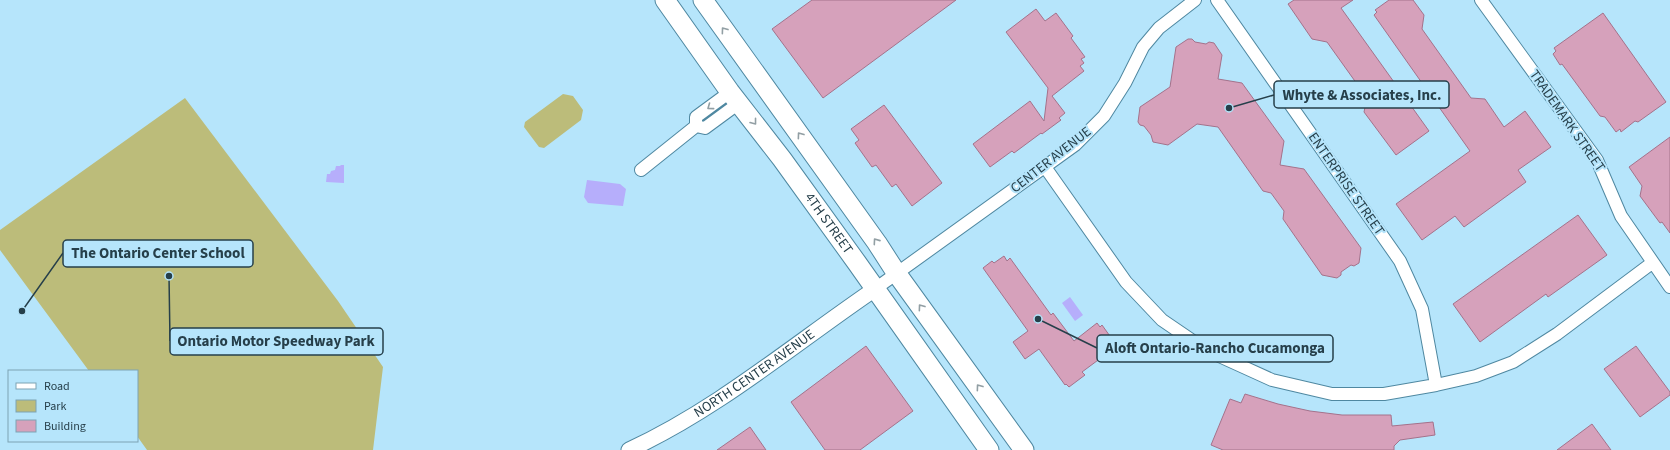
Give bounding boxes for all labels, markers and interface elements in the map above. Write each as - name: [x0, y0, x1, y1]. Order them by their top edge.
- one-way arrow: [722, 27, 729, 34]
- street label: TRADEMARK STREET: [1524, 66, 1610, 177]
- callout: Whyte & Associates, Inc.: [1274, 81, 1449, 108]
- text: Whyte & Associates, Inc.: [1282, 85, 1442, 106]
- one-way arrow: [707, 102, 714, 109]
- one-way arrow: [749, 118, 756, 125]
- street label: CENTER AVENUE: [1006, 122, 1096, 198]
- street label: ENTERPRISE STREET: [1303, 129, 1389, 240]
- one-way arrow: [798, 133, 805, 140]
- street label: 4TH STREET: [800, 189, 858, 259]
- one-way arrow: [873, 238, 881, 245]
- callout: The Ontario Center School: [63, 240, 253, 267]
- text: The Ontario Center School: [71, 243, 245, 264]
- one-way arrow: [918, 304, 926, 311]
- street label: NORTH CENTER AVENUE: [690, 325, 819, 423]
- callout: Ontario Motor Speedway Park: [170, 328, 383, 355]
- text: Ontario Motor Speedway Park: [177, 331, 376, 352]
- callout: Aloft Ontario-Rancho Cucamonga: [1097, 335, 1333, 362]
- text: Aloft Ontario-Rancho Cucamonga: [1104, 338, 1325, 359]
- legend: [8, 370, 138, 442]
- text: Road: [44, 378, 70, 395]
- one-way arrow: [976, 384, 984, 391]
- text: Park: [44, 398, 66, 415]
- text: Building: [44, 418, 86, 435]

